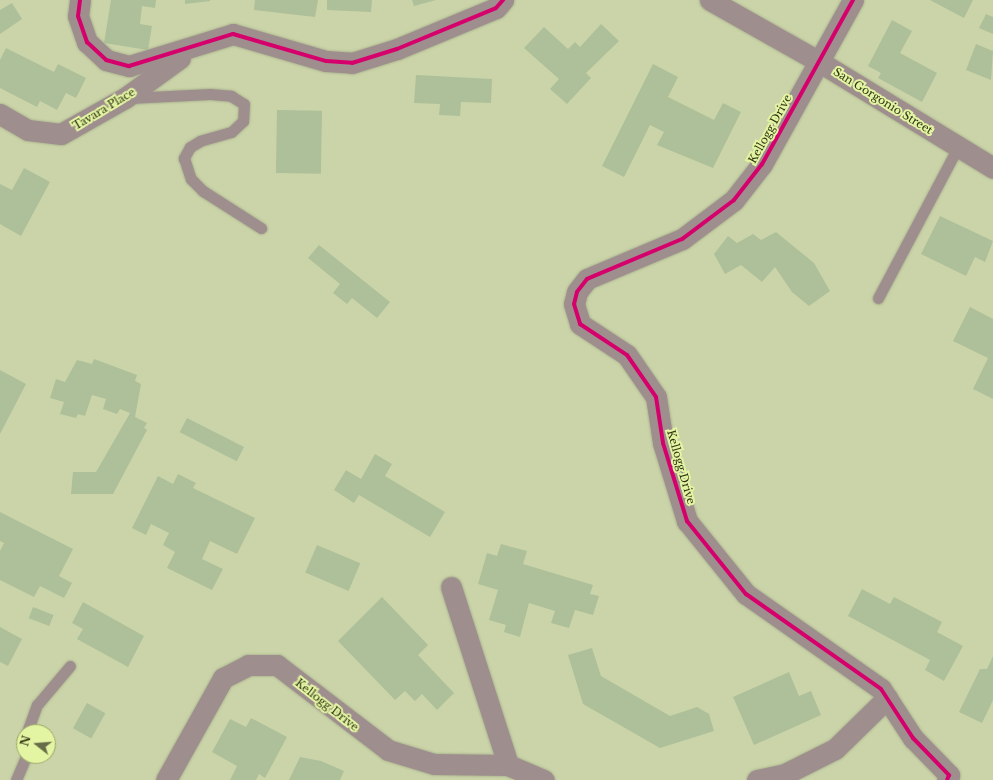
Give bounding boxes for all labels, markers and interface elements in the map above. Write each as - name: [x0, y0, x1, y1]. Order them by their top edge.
- street label: San Gorgonio Street: [831, 65, 935, 137]
- street label: Tavara Place: [71, 85, 137, 133]
- street label: Kellogg Drive: [746, 92, 794, 166]
- street label: Kellogg Drive: [664, 428, 698, 506]
- street label: Kellogg Drive: [293, 676, 361, 734]
- north arrow: [16, 724, 56, 764]
- text: N: [17, 734, 34, 748]

